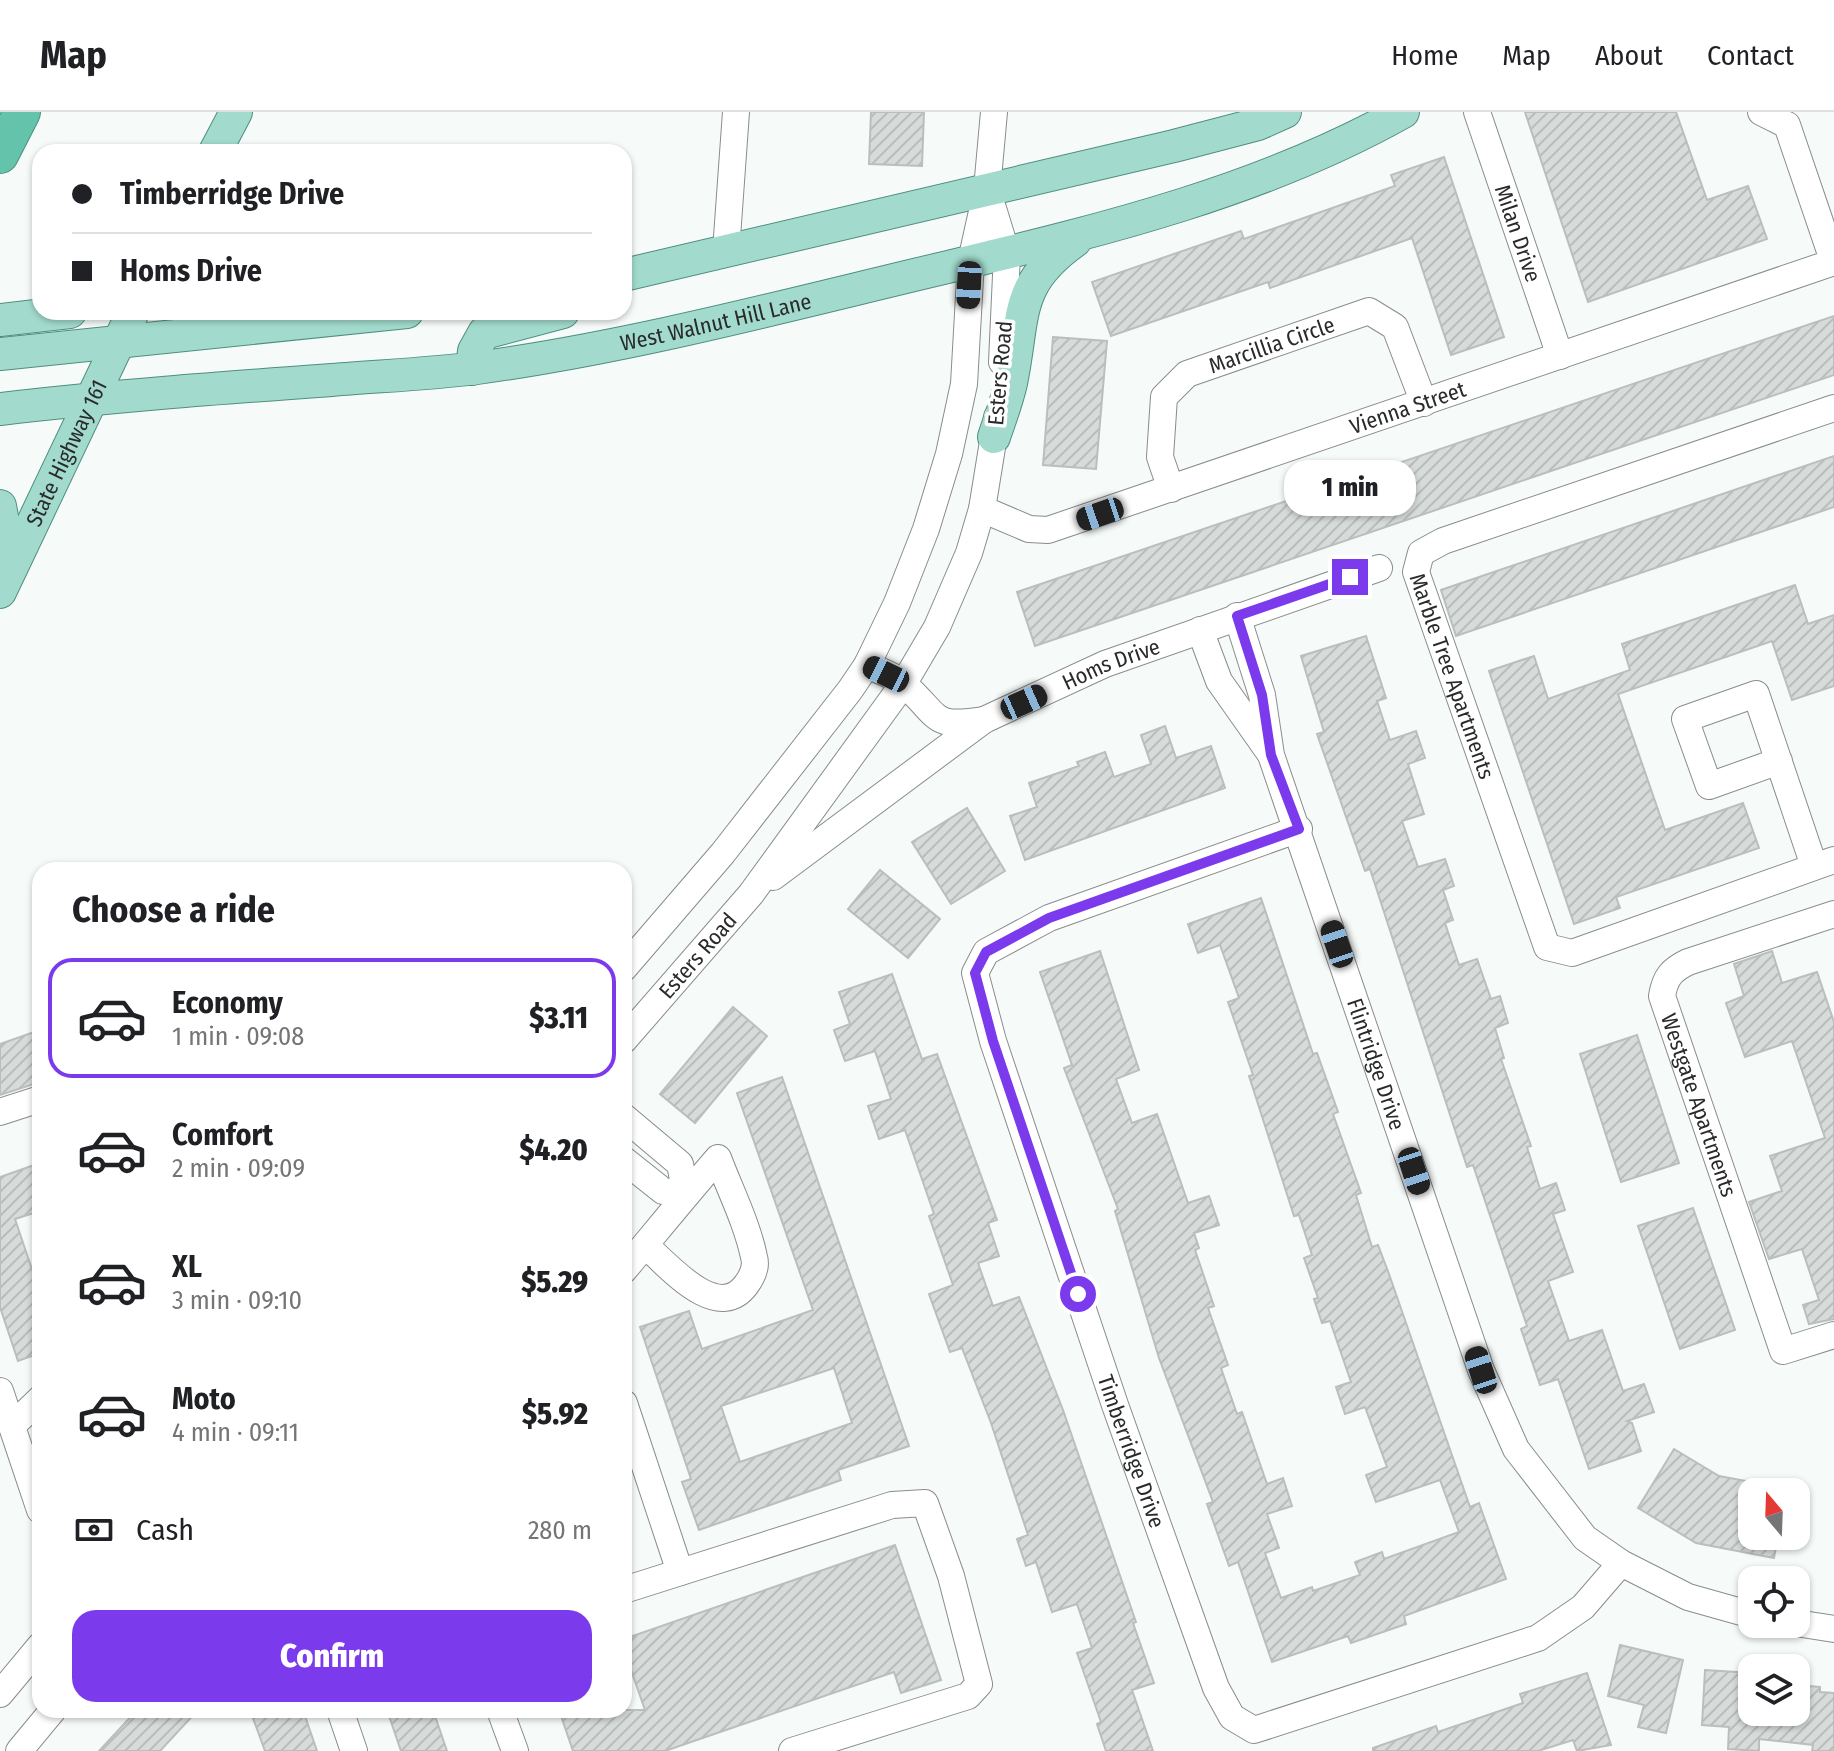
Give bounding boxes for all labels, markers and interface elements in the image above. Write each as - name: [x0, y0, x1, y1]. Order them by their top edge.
- text: Map: [40, 32, 107, 78]
- text: Home: [1391, 39, 1458, 72]
- text: Map: [1502, 39, 1551, 72]
- text: About: [1595, 39, 1663, 72]
- text: Contact: [1707, 39, 1794, 72]
- text: Timberridge Drive: [120, 176, 344, 212]
- street label: Milan Drive: [1489, 181, 1547, 285]
- text: Homs Drive: [120, 253, 262, 289]
- car: [956, 260, 982, 310]
- street label: West Walnut Hill Lane: [618, 287, 814, 356]
- street label: Marcillia Circle: [1205, 310, 1338, 379]
- street label: Esters Road: [982, 320, 1018, 426]
- street label: State Highway 161: [20, 375, 112, 531]
- street label: Vienna Street: [1346, 375, 1470, 440]
- callout: 1 min: [1284, 461, 1416, 517]
- text: 1 min: [1322, 472, 1378, 503]
- car: [1073, 495, 1127, 533]
- route end: [1332, 559, 1368, 595]
- street label: Marble Tree Apartments: [1404, 570, 1501, 782]
- street label: Homs Drive: [1058, 632, 1163, 696]
- car: [859, 653, 913, 695]
- car: [997, 681, 1051, 723]
- text: Choose a ride: [72, 888, 275, 932]
- street label: Esters Road: [653, 907, 742, 1004]
- car: [1318, 917, 1356, 971]
- icon: car: [76, 982, 148, 1054]
- text: Economy: [172, 985, 283, 1021]
- street label: Flintridge Drive: [1342, 995, 1411, 1133]
- text: $3.11: [529, 1000, 588, 1036]
- street label: Westgate Apartments: [1655, 1010, 1743, 1200]
- text: 1 min · 09:08: [172, 1021, 304, 1052]
- icon: car: [76, 1114, 148, 1186]
- text: Comfort: [172, 1117, 273, 1153]
- text: $4.20: [520, 1132, 588, 1168]
- car: [1395, 1144, 1433, 1198]
- text: 2 min · 09:09: [172, 1153, 305, 1184]
- icon: car: [76, 1246, 148, 1318]
- text: XL: [172, 1249, 202, 1285]
- text: $5.29: [521, 1264, 588, 1300]
- route start: [1060, 1276, 1096, 1312]
- text: 3 min · 09:10: [172, 1285, 302, 1316]
- car: [1462, 1343, 1500, 1397]
- street label: Timberridge Drive: [1092, 1371, 1171, 1531]
- icon: car: [76, 1378, 148, 1450]
- text: Moto: [172, 1381, 236, 1417]
- text: $5.92: [522, 1396, 588, 1432]
- text: 4 min · 09:11: [172, 1417, 299, 1448]
- north arrow: [1738, 1478, 1810, 1550]
- map controls: [1738, 1478, 1810, 1726]
- icon: cash: [72, 1508, 116, 1552]
- text: Cash: [136, 1512, 194, 1548]
- text: 280 m: [528, 1515, 592, 1546]
- button: locate: [1738, 1566, 1810, 1638]
- button: Confirm: [72, 1610, 592, 1702]
- button: layers: [1738, 1654, 1810, 1726]

